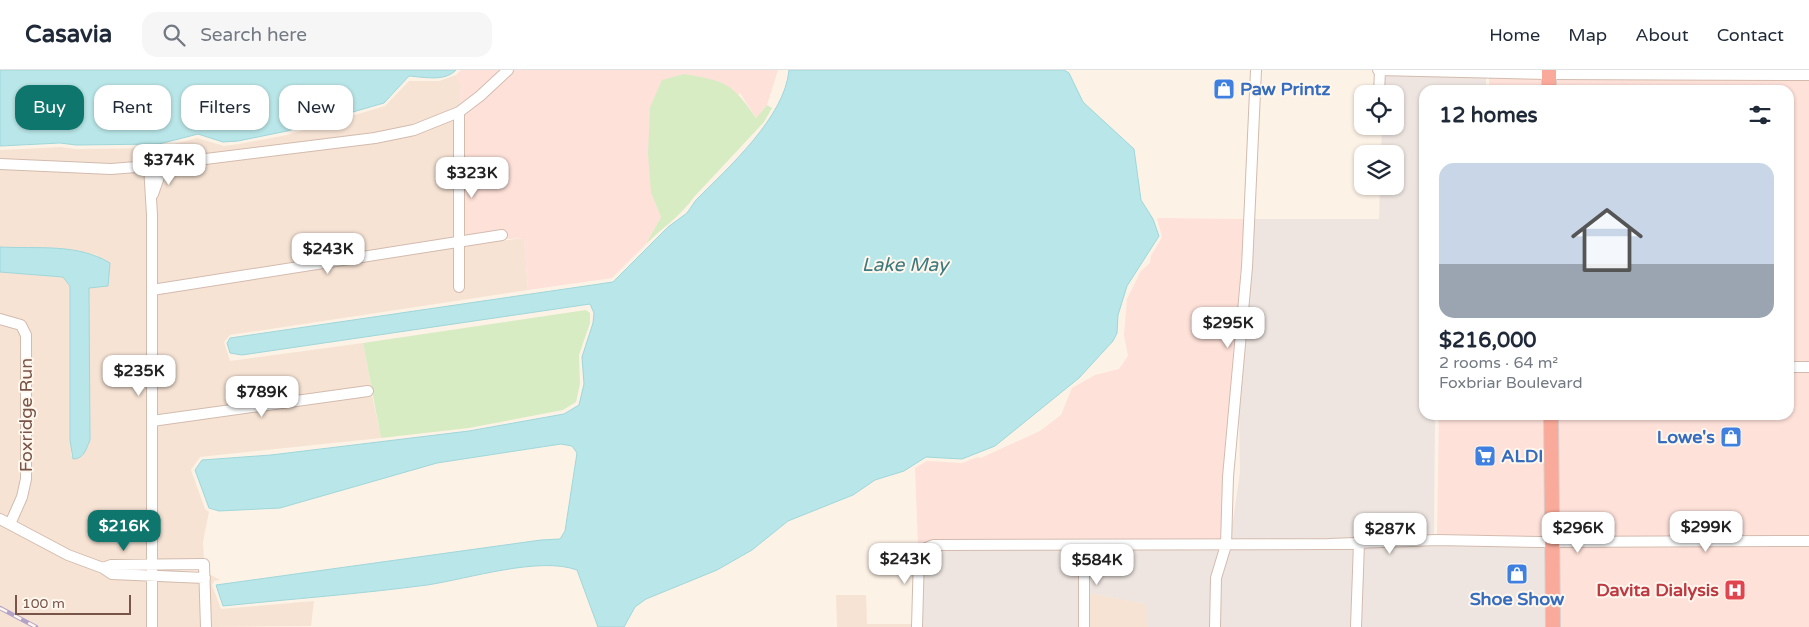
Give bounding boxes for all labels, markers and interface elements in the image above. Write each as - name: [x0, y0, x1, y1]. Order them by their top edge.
- search box: [142, 12, 492, 57]
- text: Casavia: [25, 20, 112, 49]
- icon: search: [160, 21, 188, 49]
- text: Search here: [200, 24, 307, 46]
- text: Home: [1489, 24, 1540, 46]
- text: Map: [1568, 24, 1607, 46]
- text: About: [1635, 24, 1689, 46]
- text: Contact: [1717, 24, 1784, 46]
- shop icon: Paw Printz: [1212, 77, 1236, 101]
- place label: Paw Printz: [1240, 78, 1330, 100]
- chip: Buy: [15, 85, 84, 130]
- chip: Rent: [94, 85, 171, 130]
- chip: Filters: [181, 85, 269, 130]
- chip: New: [279, 85, 353, 130]
- map controls: [1354, 85, 1404, 195]
- button: locate: [1354, 85, 1404, 135]
- icon: filters: [1746, 101, 1774, 129]
- text: 12 homes: [1439, 103, 1538, 128]
- pin: $374K: [134, 144, 204, 186]
- button: layers: [1354, 145, 1404, 195]
- text: $374K: [144, 150, 194, 170]
- pin: $323K: [437, 156, 507, 199]
- text: $323K: [447, 163, 497, 183]
- icon: home: [1562, 195, 1652, 285]
- pin: $243K: [293, 232, 363, 275]
- text: $243K: [303, 239, 353, 259]
- water label: Lake May: [862, 254, 951, 276]
- pin: $295K: [1193, 306, 1263, 349]
- text: $295K: [1203, 313, 1253, 333]
- text: $216,000: [1439, 328, 1537, 353]
- text: 2 rooms · 64 m²: [1439, 353, 1558, 373]
- pin: $235K: [104, 354, 174, 397]
- street label: Foxridge Run: [15, 358, 37, 472]
- text: $235K: [114, 361, 164, 381]
- text: Foxbriar Boulevard: [1439, 373, 1583, 393]
- pin: $789K: [227, 376, 297, 418]
- text: $789K: [237, 382, 287, 402]
- shop icon: Lowe's: [1719, 425, 1743, 449]
- place label: Lowe's: [1657, 426, 1715, 448]
- supermarket icon: ALDI: [1473, 444, 1497, 468]
- place label: ALDI: [1501, 445, 1543, 467]
- pin: $216K: [89, 510, 159, 552]
- pin: $299K: [1671, 510, 1741, 553]
- pin: $287K: [1355, 512, 1425, 555]
- pin: $296K: [1543, 512, 1613, 554]
- text: $216K: [99, 516, 149, 536]
- text: $299K: [1681, 517, 1731, 537]
- text: $296K: [1553, 518, 1603, 538]
- text: $287K: [1365, 519, 1415, 539]
- pin: $243K: [870, 542, 940, 585]
- pin: $584K: [1062, 544, 1132, 586]
- text: $243K: [880, 549, 930, 569]
- text: $584K: [1072, 550, 1122, 570]
- shop icon: Shoe Show: [1505, 562, 1529, 586]
- hospital icon: Davita Dialysis: [1723, 578, 1747, 602]
- place label: Davita Dialysis: [1596, 579, 1719, 601]
- place label: Shoe Show: [1470, 588, 1565, 610]
- scale bar: [15, 592, 131, 615]
- text: 100 m: [22, 595, 65, 612]

